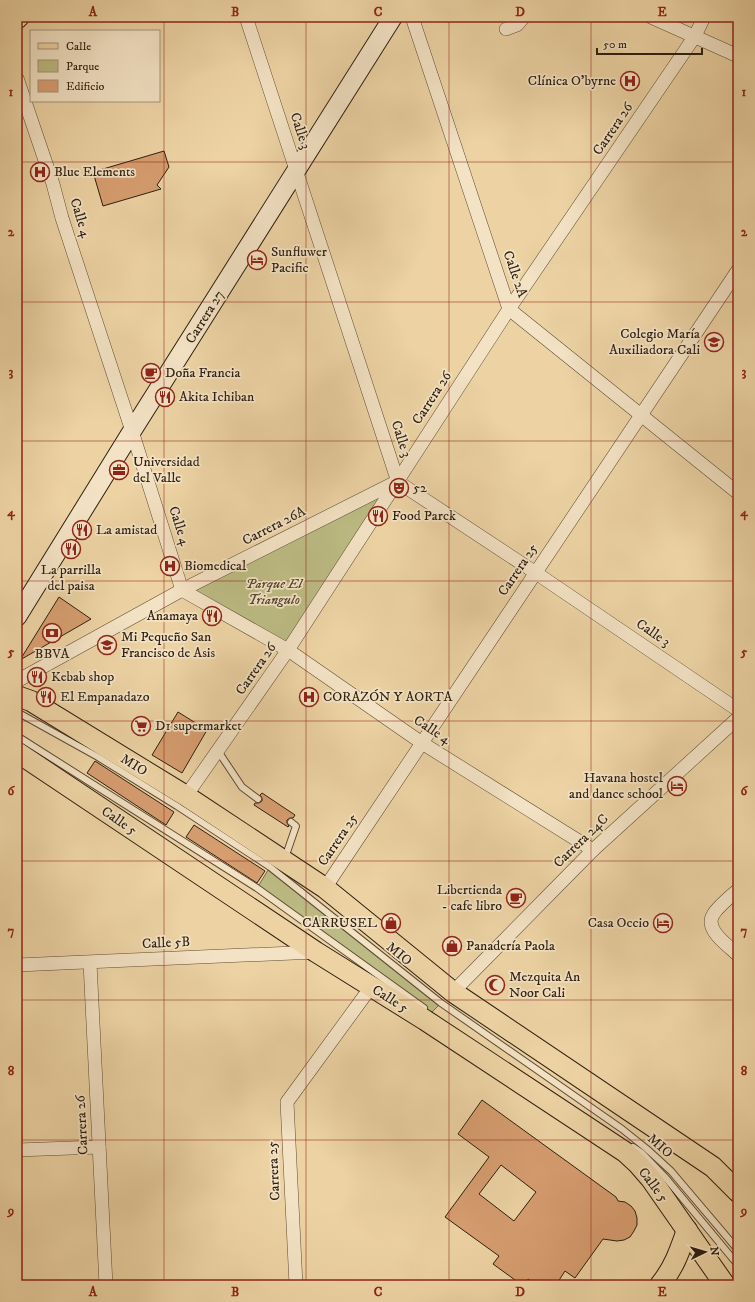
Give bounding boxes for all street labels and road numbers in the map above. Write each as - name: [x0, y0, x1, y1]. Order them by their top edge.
- street label: Carrera 26: [589, 99, 638, 159]
- street label: Calle 3: [286, 110, 314, 152]
- street label: Calle 4: [65, 196, 95, 241]
- street label: Calle 2A: [499, 248, 532, 301]
- street label: Carrera 27: [182, 287, 228, 347]
- street label: Carrera 26: [408, 367, 456, 428]
- street label: Calle 3: [387, 418, 415, 460]
- street label: Carrera 26A: [239, 502, 310, 550]
- street label: Calle 4: [164, 504, 194, 549]
- street label: Carrera 25: [494, 540, 542, 600]
- street label: Calle 3: [632, 615, 674, 651]
- street label: Carrera 26: [231, 639, 281, 699]
- street label: Calle 4: [410, 711, 455, 749]
- street label: MIO: [117, 750, 151, 780]
- street label: Calle 5: [98, 803, 140, 839]
- street label: Carrera 25: [314, 810, 362, 870]
- street label: Carrera 24C: [550, 810, 612, 872]
- street label: Calle 5B: [141, 933, 191, 953]
- street label: MIO: [382, 938, 416, 970]
- street label: Calle 5: [369, 981, 412, 1017]
- street label: Carrera 26: [71, 1094, 93, 1155]
- street label: MIO: [643, 1130, 677, 1162]
- street label: Carrera 25: [263, 1141, 285, 1201]
- street label: Calle 5: [634, 1164, 672, 1206]

